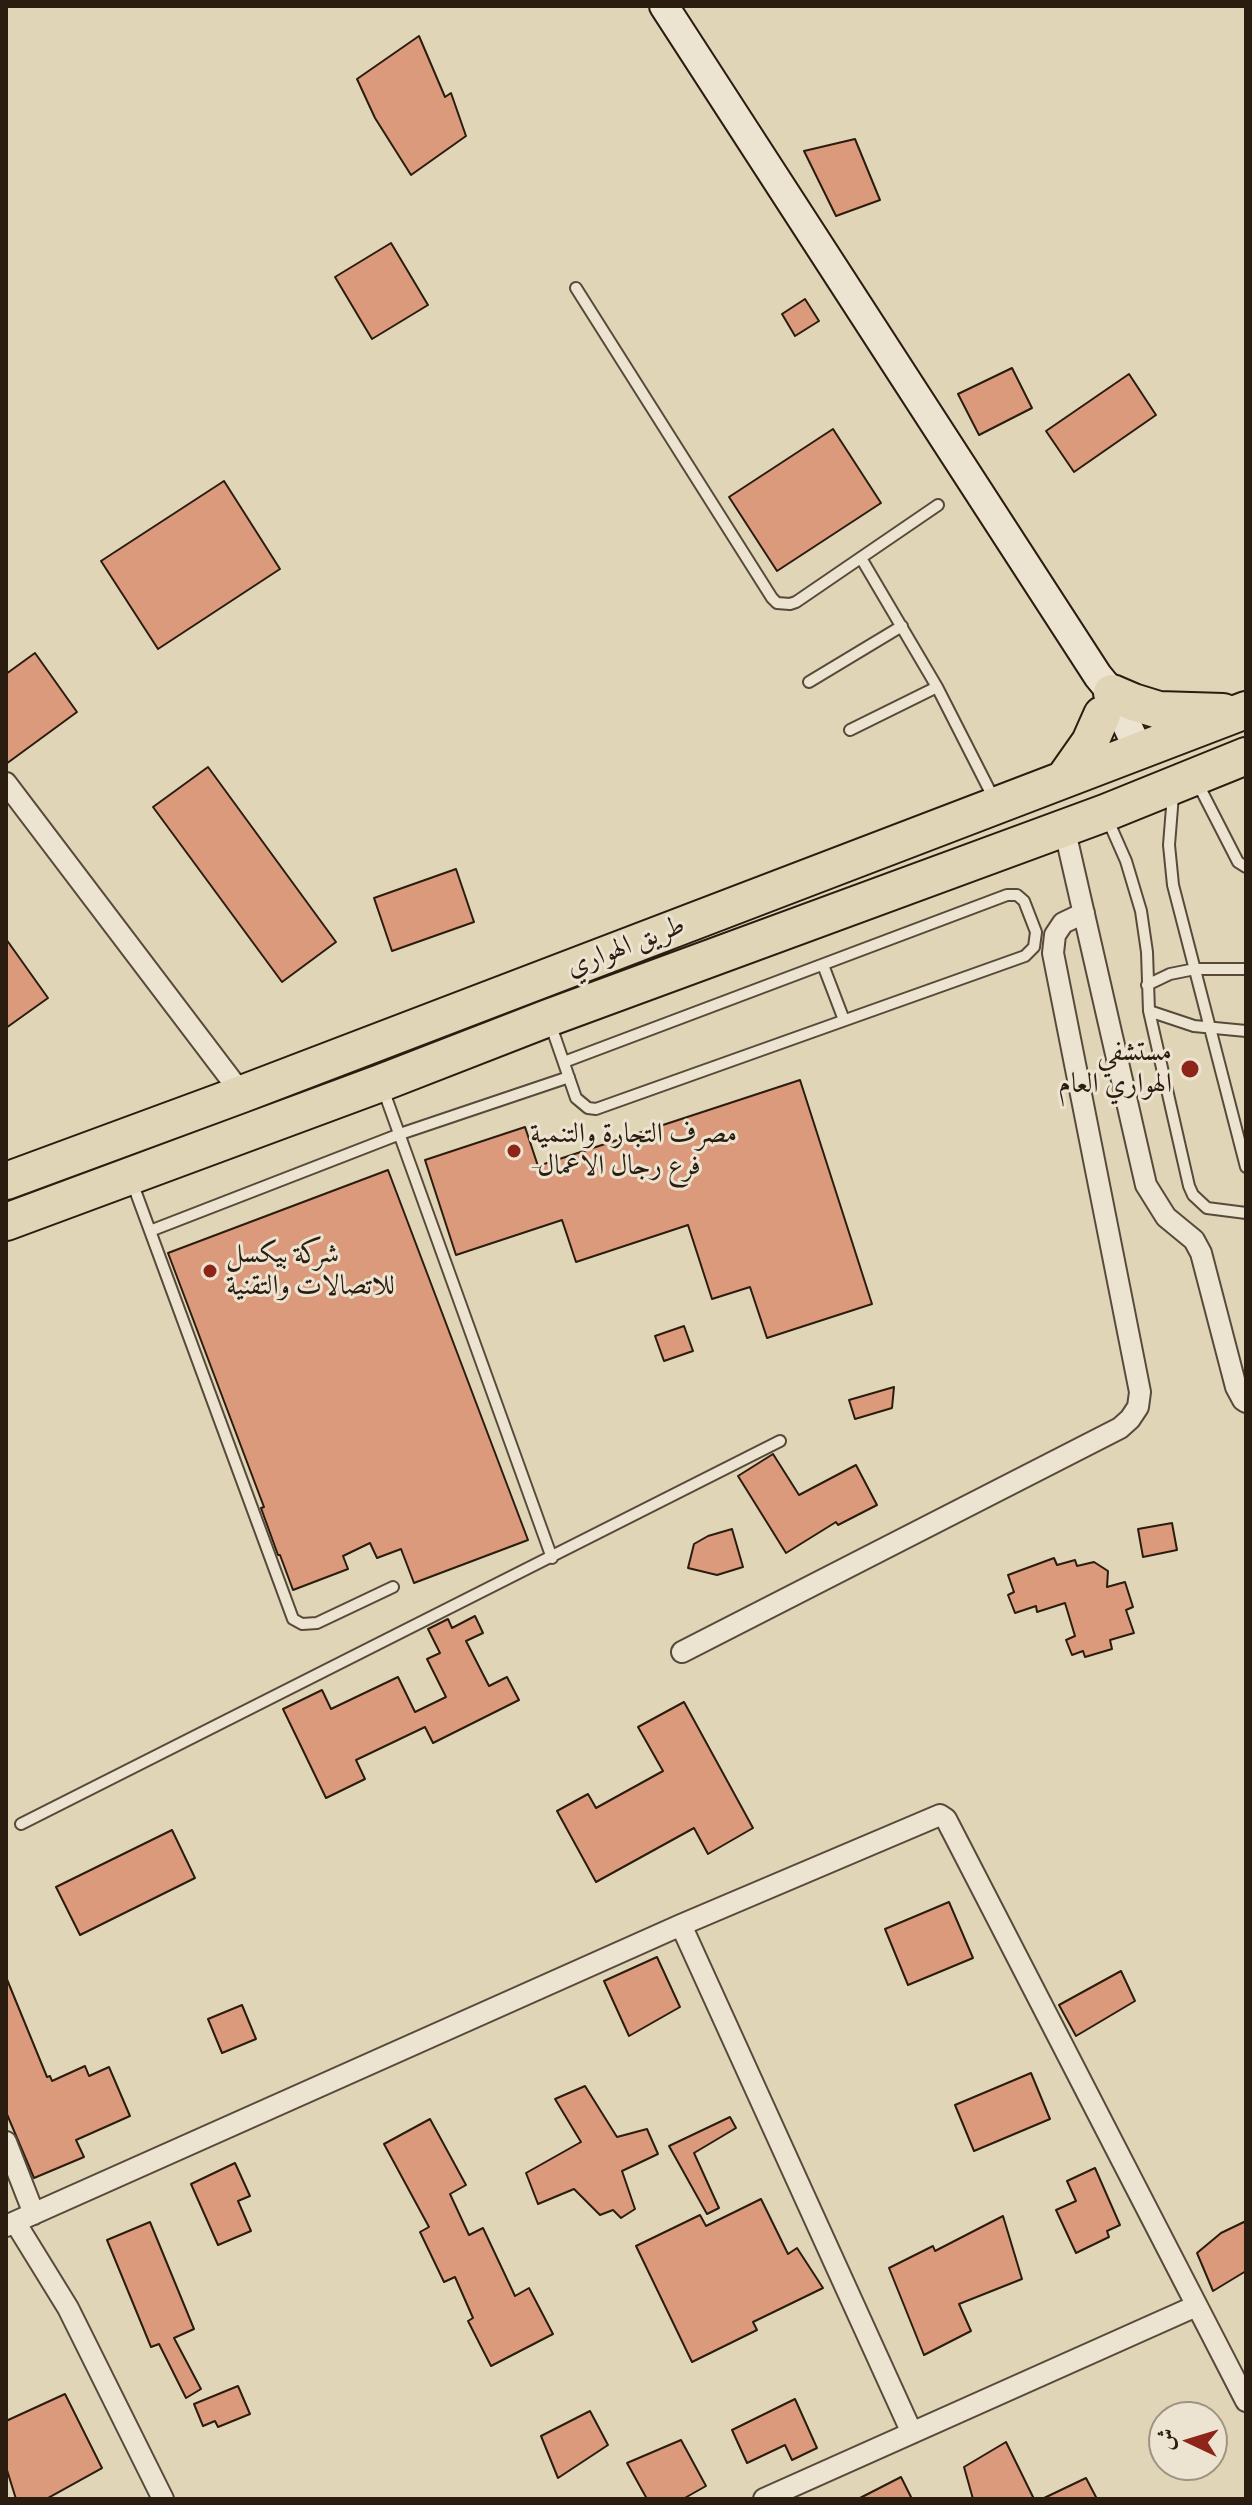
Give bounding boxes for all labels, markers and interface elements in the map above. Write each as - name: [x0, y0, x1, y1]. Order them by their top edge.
- street label: طريق الهواري: [562, 909, 690, 985]
- place label: مستشفي الهواري العام: [1058, 1036, 1172, 1102]
- marker: مستشفي الهواري العام: [1179, 1058, 1201, 1080]
- place label: مصرف التجارة والتنمية -فرع رجال الاعمال: [530, 1118, 737, 1184]
- marker: مصرف التجارة والتنمية -فرع رجال الاعمال: [505, 1142, 523, 1160]
- place label: شركة بيكسل للاتصالات والتقنية: [226, 1238, 395, 1304]
- marker: شركة بيكسل للاتصالات والتقنية: [201, 1262, 219, 1280]
- north arrow: [1148, 2401, 1228, 2481]
- text: ش: [1152, 2428, 1180, 2451]

